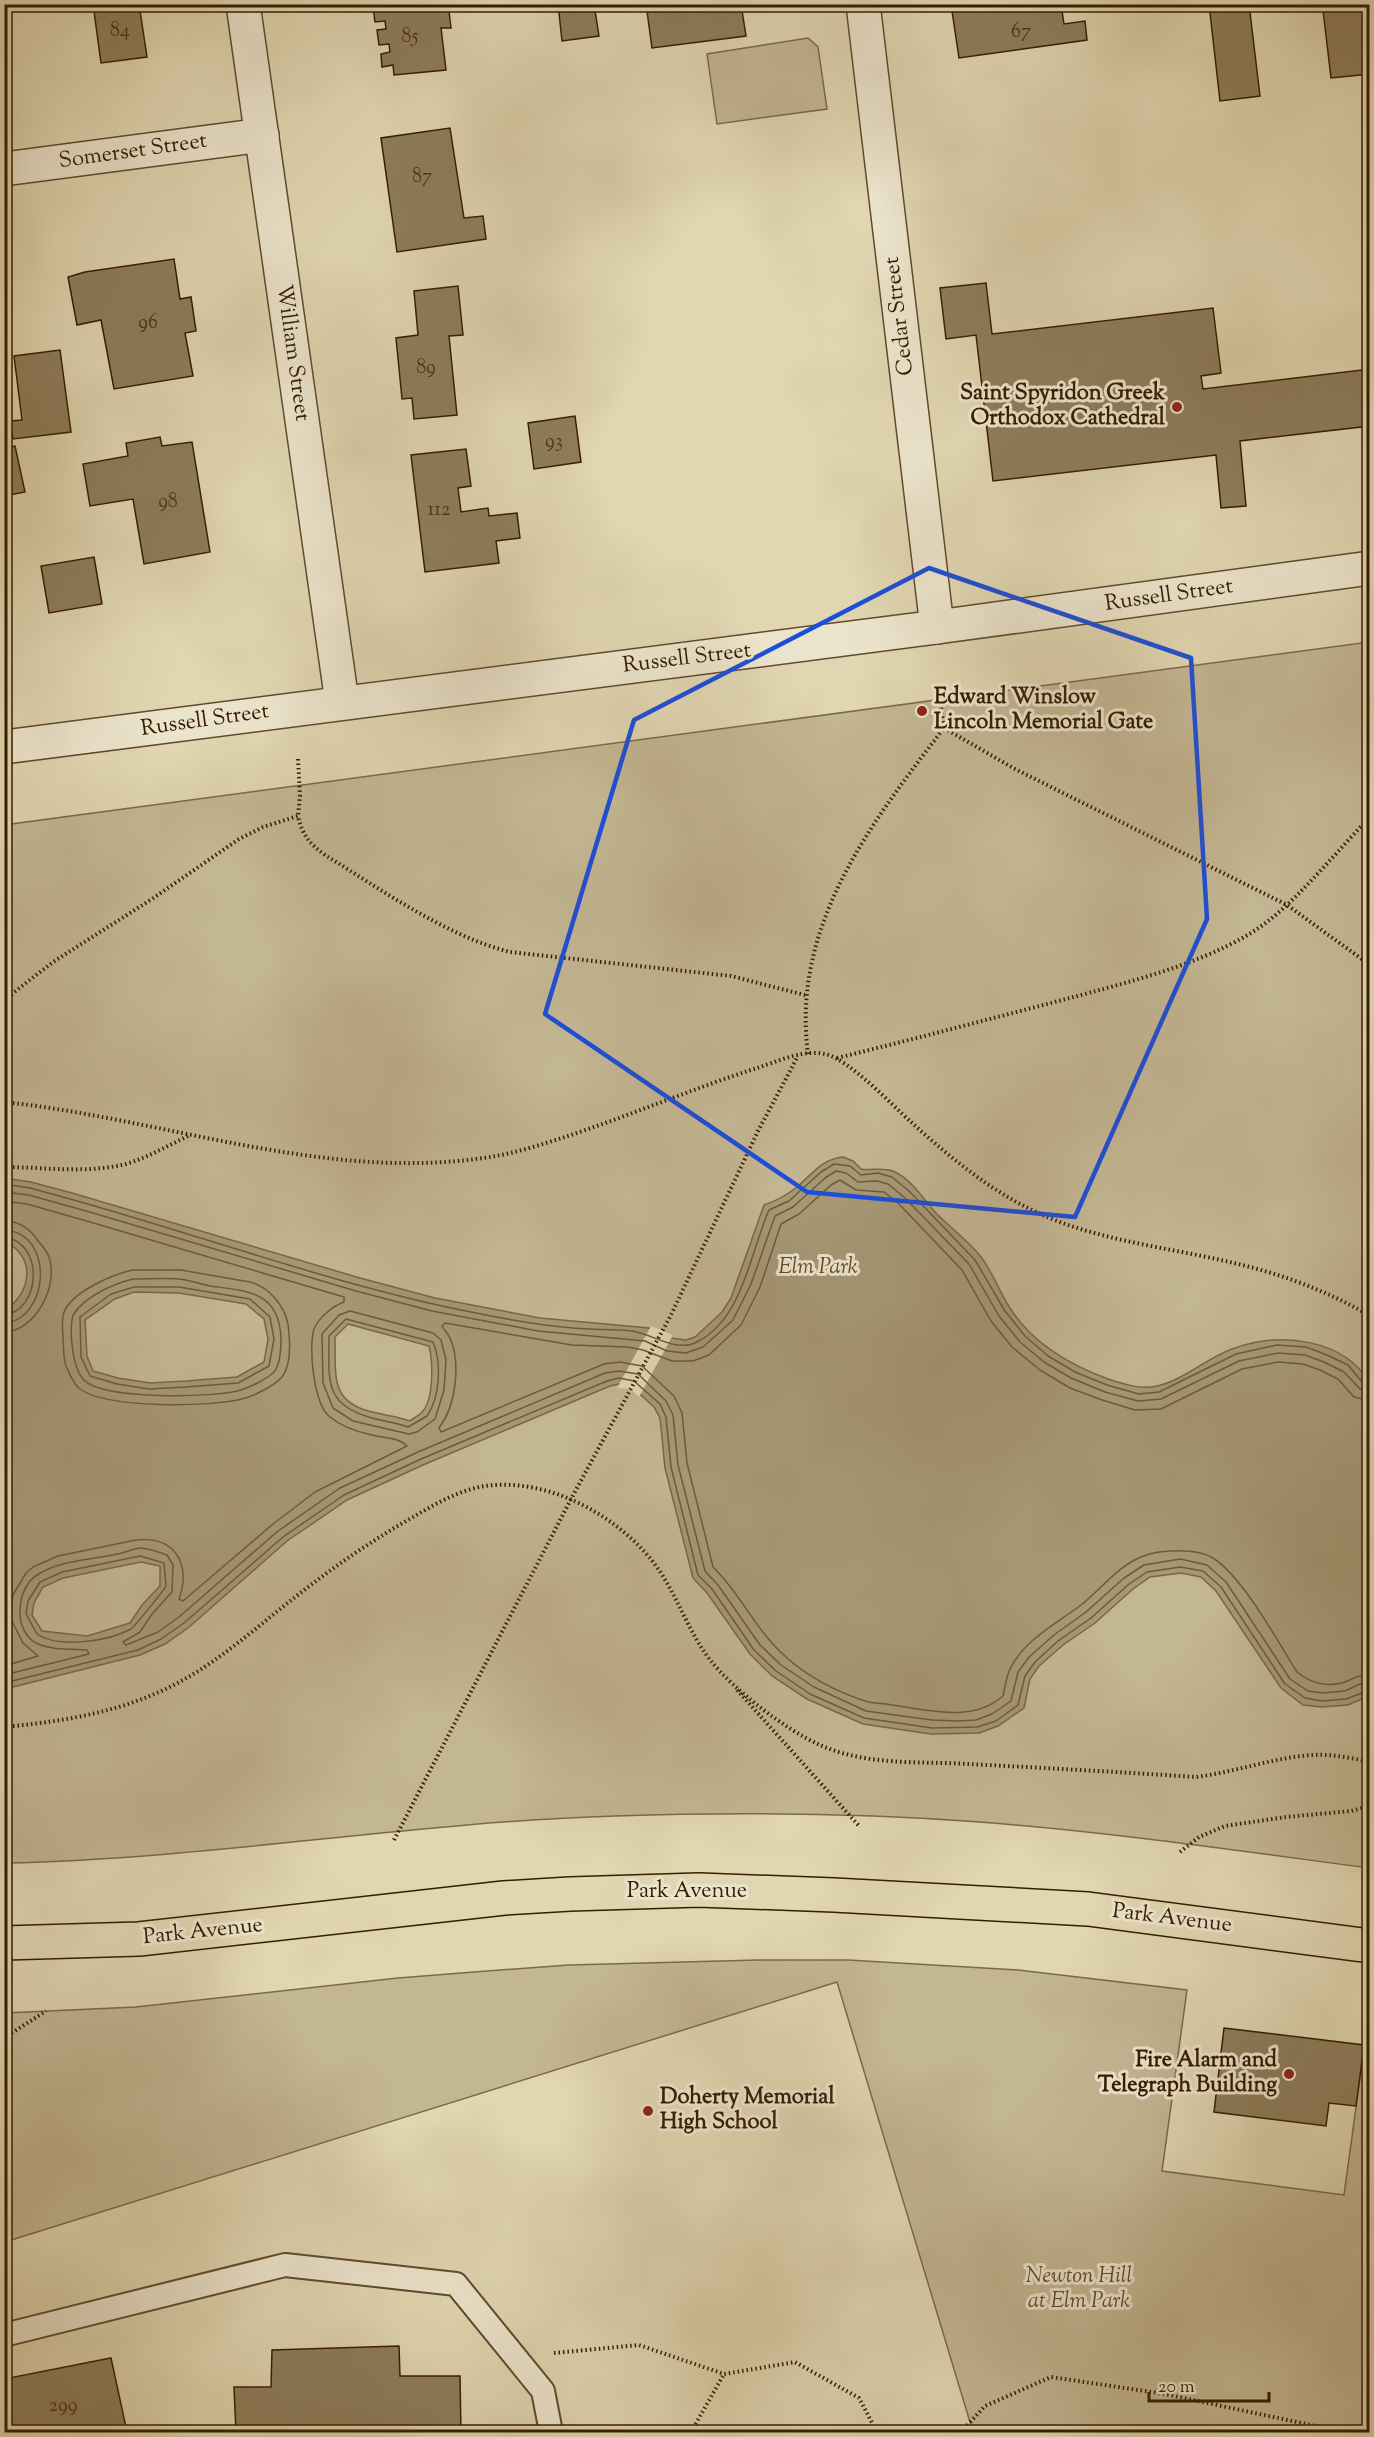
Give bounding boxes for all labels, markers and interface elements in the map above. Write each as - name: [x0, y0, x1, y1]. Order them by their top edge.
- house number: 84: [110, 17, 130, 46]
- house number: 67: [1011, 18, 1031, 47]
- house number: 85: [402, 23, 419, 52]
- street label: Somerset Street: [57, 126, 210, 178]
- house number: 87: [412, 163, 432, 192]
- street label: Cedar Street: [877, 254, 923, 377]
- street label: William Street: [267, 283, 317, 424]
- house number: 96: [138, 309, 158, 338]
- house number: 89: [416, 354, 436, 383]
- place label: Saint Spyridon Greek Orthodox Cathedral: [960, 378, 1166, 435]
- marker: Saint Spyridon Greek Orthodox Cathedral: [1170, 400, 1184, 414]
- house number: 93: [545, 428, 563, 457]
- house number: 98: [158, 488, 178, 517]
- house number: 112: [428, 496, 450, 525]
- street label: Russell Street: [1103, 571, 1236, 621]
- street label: Russell Street: [621, 635, 753, 683]
- place label: Edward Winslow Lincoln Memorial Gate: [934, 682, 1153, 739]
- street label: Russell Street: [139, 696, 272, 746]
- marker: Edward Winslow Lincoln Memorial Gate: [915, 704, 929, 718]
- park label: Elm Park: [778, 1252, 858, 1284]
- street label: Park Avenue: [627, 1876, 747, 1908]
- street label: Park Avenue: [1110, 1896, 1234, 1942]
- street label: Park Avenue: [142, 1910, 264, 1954]
- place label: Fire Alarm and Telegraph Building: [1098, 2045, 1278, 2102]
- marker: Fire Alarm and Telegraph Building: [1282, 2067, 1296, 2081]
- place label: Doherty Memorial High School: [660, 2082, 835, 2139]
- marker: Doherty Memorial High School: [641, 2104, 655, 2118]
- park label: Newton Hill at Elm Park: [1026, 2261, 1132, 2318]
- scale bar: [1149, 2365, 1269, 2403]
- text: 20 m: [1158, 2375, 1195, 2401]
- house number: 299: [49, 2392, 77, 2421]

